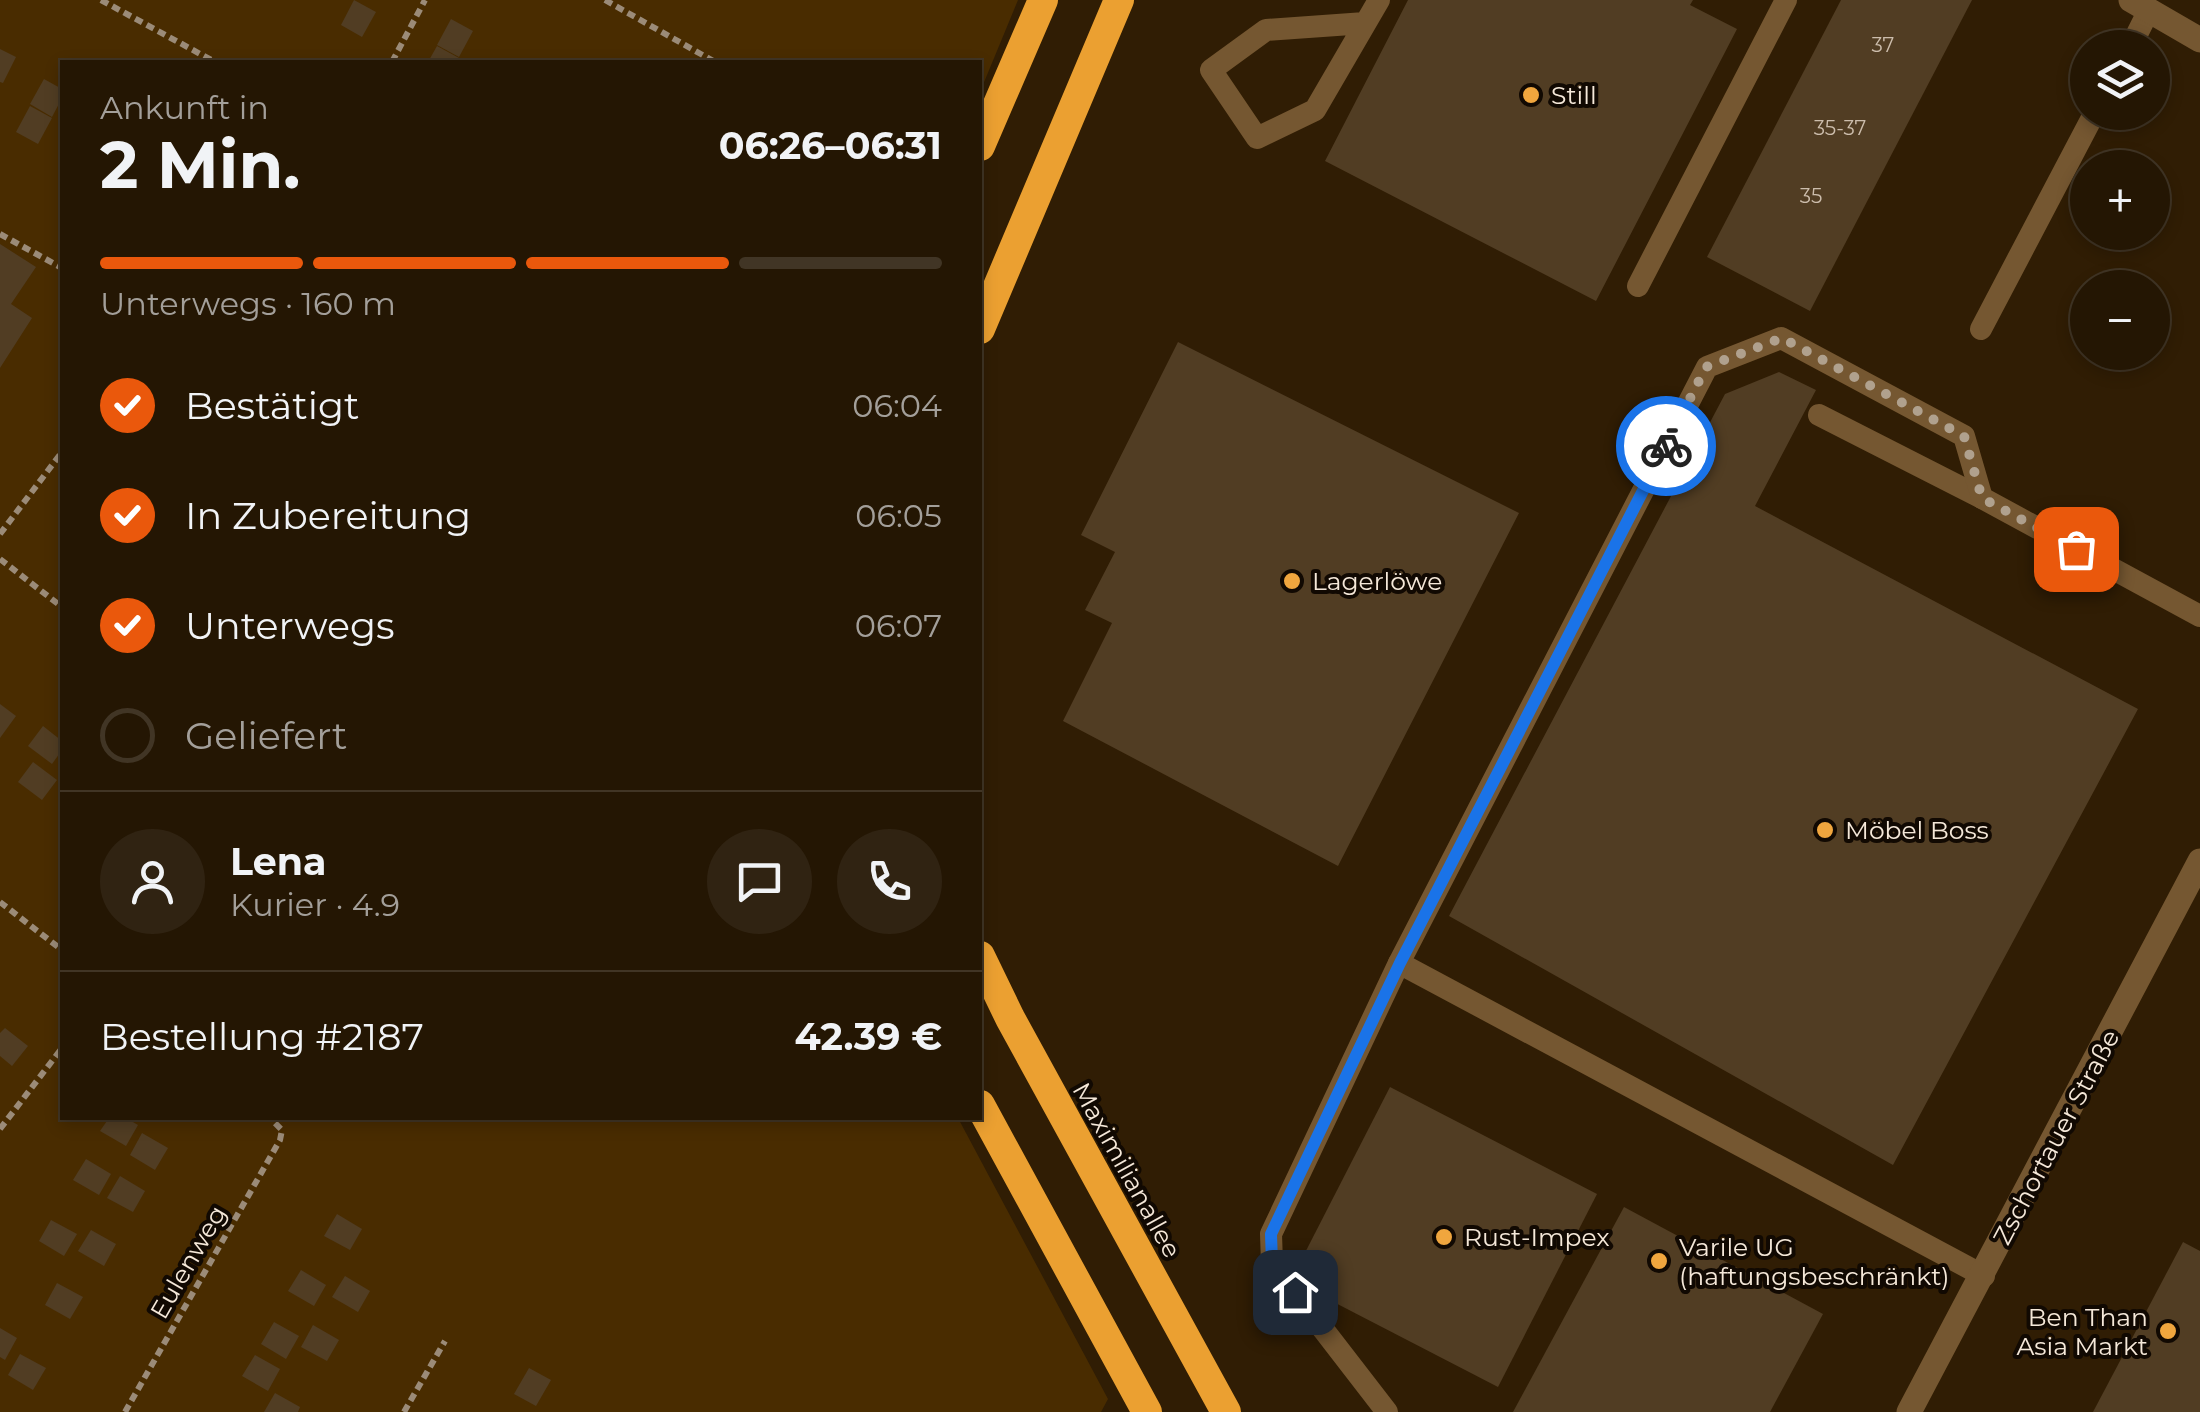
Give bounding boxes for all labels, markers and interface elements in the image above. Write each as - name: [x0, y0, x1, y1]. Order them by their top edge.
- map controls: [2070, 30, 2170, 370]
- button: layers: [2070, 30, 2170, 130]
- house number: 37: [1872, 33, 1894, 57]
- place label: Still: [1551, 80, 1597, 110]
- marker: Still: [1520, 84, 1542, 106]
- text: Ankunft in: [100, 88, 269, 127]
- house number: 35-37: [1814, 116, 1866, 140]
- text: 06:26–06:31: [719, 122, 942, 169]
- text: 2 Min.: [100, 125, 300, 204]
- button: +: [2070, 150, 2170, 250]
- house number: 35: [1800, 184, 1822, 208]
- button: −: [2070, 270, 2170, 370]
- text: Unterwegs · 160 m: [100, 284, 396, 323]
- icon: check: [100, 378, 155, 433]
- text: Bestätigt: [185, 382, 359, 429]
- text: 06:04: [852, 386, 942, 425]
- courier: [1616, 396, 1716, 496]
- icon: bike: [1639, 419, 1694, 474]
- icon: check: [100, 488, 155, 543]
- text: In Zubereitung: [185, 492, 471, 539]
- text: 06:05: [855, 496, 942, 535]
- pin: [2034, 507, 2119, 592]
- icon: bag: [2049, 522, 2104, 577]
- place label: Lagerlöwe: [1312, 566, 1442, 596]
- marker: Lagerlöwe: [1281, 570, 1303, 592]
- icon: check: [100, 598, 155, 653]
- text: Unterwegs: [185, 602, 395, 649]
- text: 06:07: [855, 606, 942, 645]
- text: Geliefert: [185, 712, 347, 759]
- place label: Möbel Boss: [1845, 815, 1989, 845]
- marker: Möbel Boss: [1814, 819, 1836, 841]
- button: person: [100, 829, 205, 934]
- button: chat: [707, 829, 812, 934]
- button: phone: [837, 829, 942, 934]
- text: Lena: [230, 838, 327, 885]
- text: Kurier · 4.9: [230, 885, 400, 924]
- text: Bestellung #2187: [100, 1013, 424, 1060]
- text: 42.39 €: [794, 1013, 942, 1060]
- street label: Zschortauer Straße: [1987, 1024, 2125, 1250]
- street label: Maximilianallee: [1067, 1077, 1187, 1263]
- street label: Eulenweg: [144, 1200, 232, 1324]
- place label: Rust-Impex: [1464, 1222, 1610, 1252]
- marker: Rust-Impex: [1433, 1226, 1455, 1248]
- place label: Varile UG (haftungsbeschränkt): [1679, 1232, 1950, 1291]
- pin: [1253, 1250, 1338, 1335]
- marker: Varile UG (haftungsbeschränkt): [1648, 1250, 1670, 1272]
- icon: home: [1268, 1265, 1323, 1320]
- place label: Ben Than Asia Markt: [2016, 1302, 2148, 1361]
- marker: Ben Than Asia Markt: [2157, 1320, 2179, 1342]

